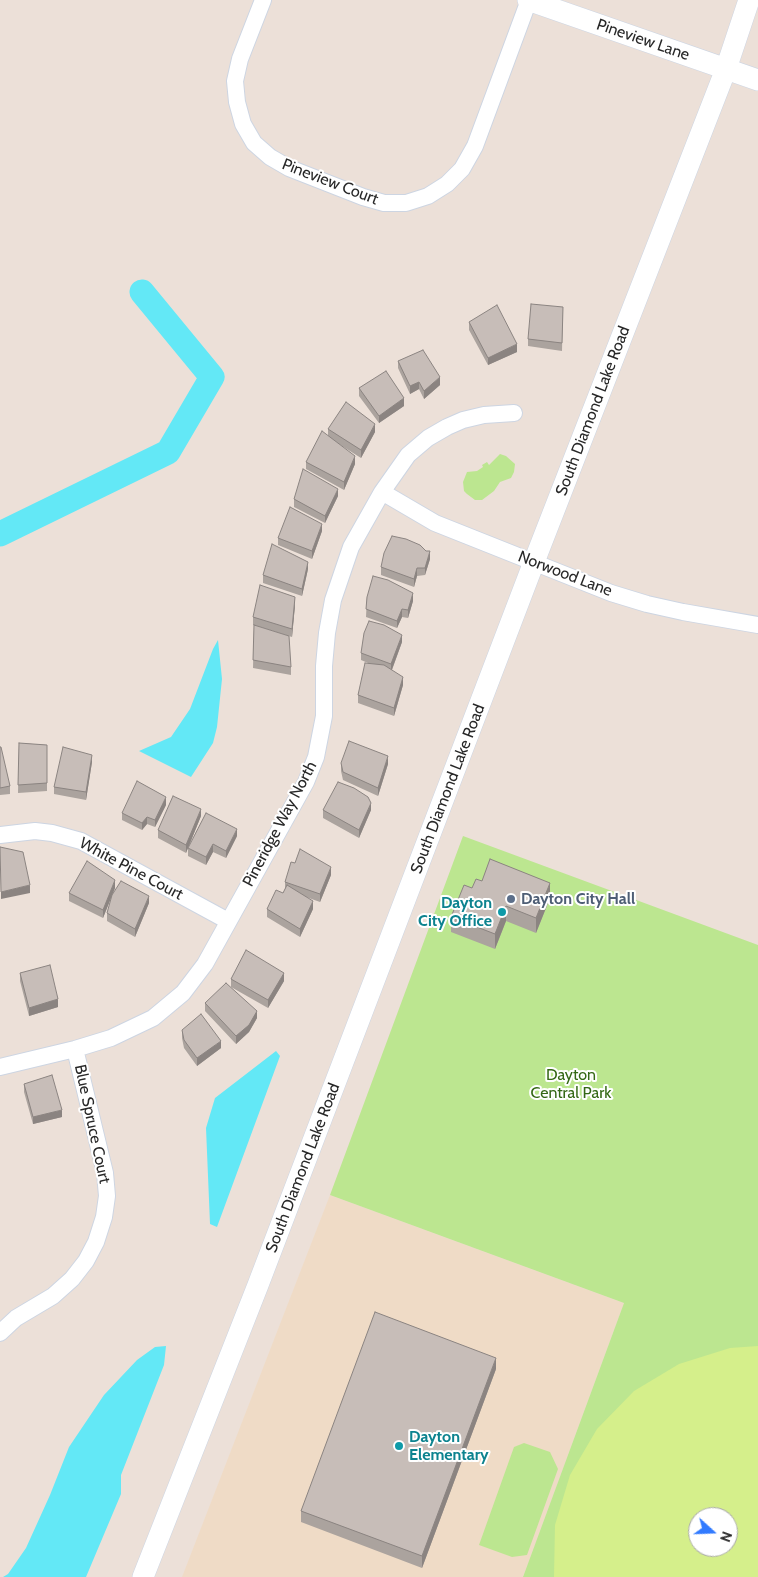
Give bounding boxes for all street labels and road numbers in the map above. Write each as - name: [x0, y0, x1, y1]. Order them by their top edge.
- street label: Pineview Lane: [594, 15, 692, 65]
- street label: Pineview Court: [279, 155, 381, 209]
- street label: South Diamond Lake Road: [552, 324, 634, 498]
- street label: Norwood Lane: [515, 547, 615, 601]
- street label: South Diamond Lake Road: [407, 702, 489, 876]
- street label: Pineridge Way North: [239, 758, 321, 890]
- street label: White Pine Court: [76, 834, 186, 904]
- street label: Blue Spruce Court: [70, 1063, 114, 1185]
- street label: South Diamond Lake Road: [262, 1081, 344, 1255]

